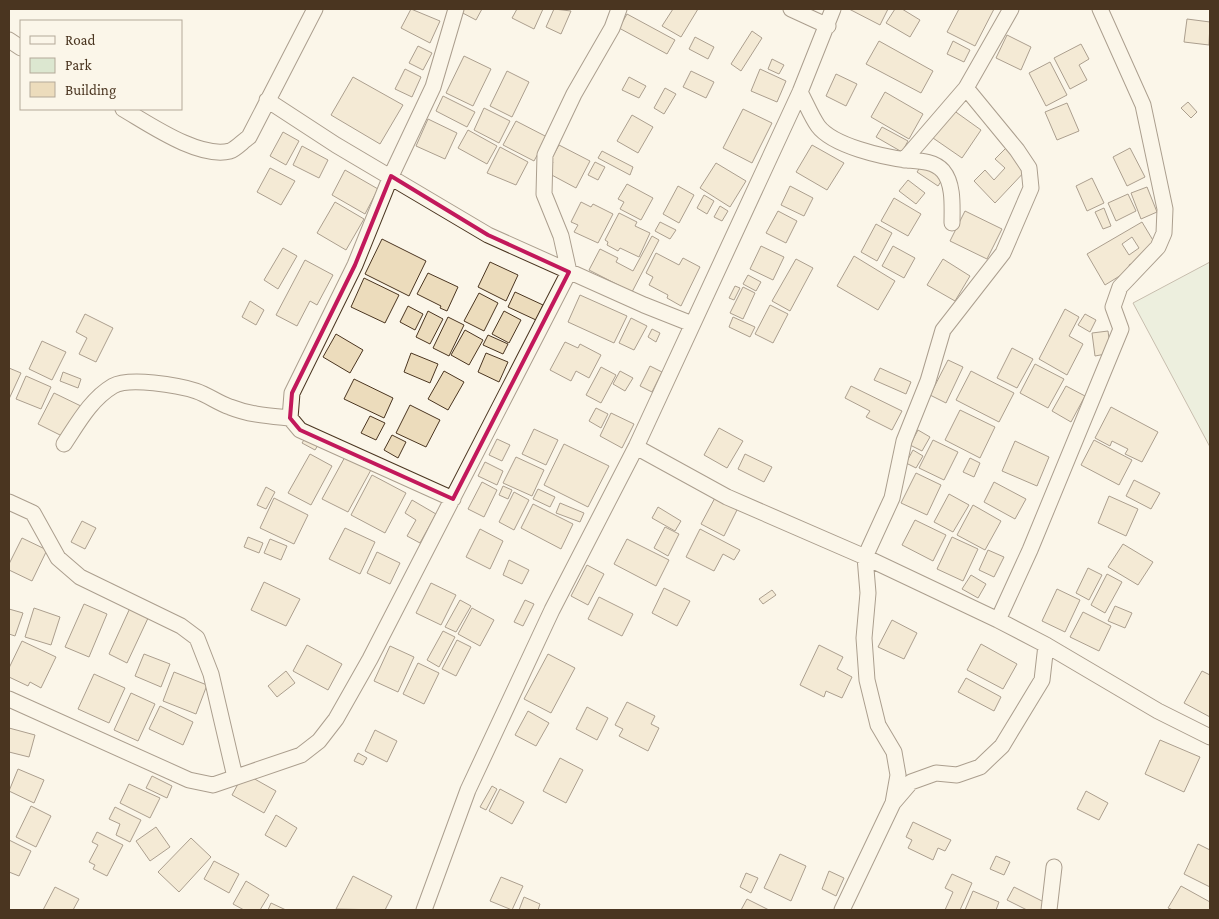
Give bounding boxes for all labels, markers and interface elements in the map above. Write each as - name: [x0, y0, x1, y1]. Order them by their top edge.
- legend: [20, 20, 182, 110]
- text: Road: [65, 32, 96, 48]
- text: Park: [65, 57, 92, 73]
- text: Building: [65, 82, 116, 99]

